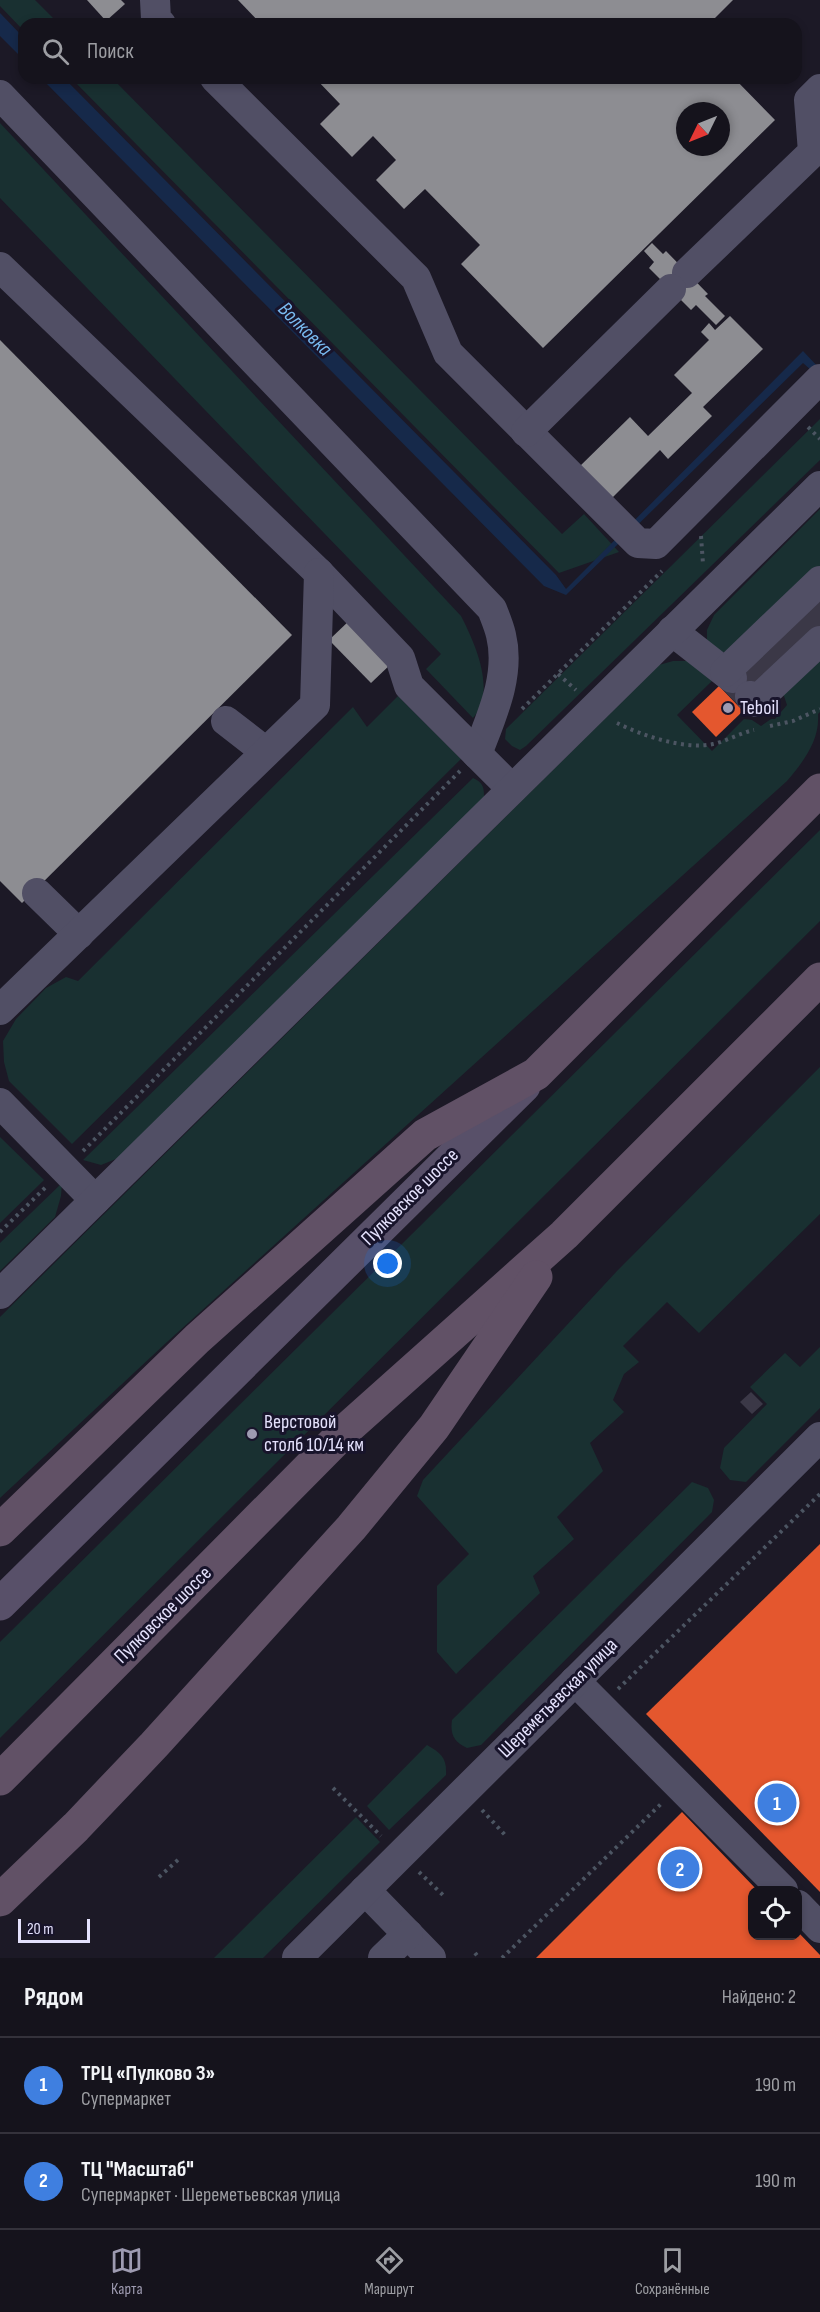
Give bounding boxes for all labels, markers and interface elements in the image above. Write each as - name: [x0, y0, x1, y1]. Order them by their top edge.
- search box: [18, 18, 802, 84]
- icon: search: [39, 35, 72, 68]
- text: Поиск: [87, 38, 133, 65]
- north arrow: [676, 102, 730, 156]
- water label: Волковка: [273, 297, 338, 362]
- place label: Teboil: [740, 696, 779, 720]
- marker: Teboil: [721, 701, 735, 715]
- street label: Пулковское шоссе: [356, 1143, 464, 1251]
- your location: [373, 1249, 402, 1278]
- place label: Верстовой столб 10/14 км: [264, 1410, 364, 1457]
- marker: Верстовой столб 10/14 км: [245, 1427, 259, 1441]
- street label: Пулковское шоссе: [109, 1561, 217, 1669]
- street label: Шереметьевская улица: [493, 1633, 623, 1763]
- pin: 1: [758, 1780, 796, 1826]
- pin: 2: [660, 1846, 700, 1892]
- map controls: [748, 1886, 802, 1940]
- button: locate: [748, 1886, 802, 1940]
- scale bar: [18, 1916, 90, 1944]
- text: 20 m: [27, 1920, 54, 1939]
- text: Рядом: [24, 1982, 83, 2013]
- text: Найдено: 2: [722, 1985, 796, 2009]
- text: ТРЦ «Пулково 3»: [81, 2060, 215, 2087]
- text: 1: [40, 2073, 47, 2097]
- text: 190 m: [755, 2073, 796, 2097]
- text: Супермаркет: [81, 2087, 171, 2111]
- text: ТЦ "Масштаб": [81, 2156, 194, 2183]
- text: 2: [39, 2169, 48, 2193]
- text: 190 m: [755, 2169, 796, 2193]
- text: Супермаркет · Шереметьевская улица: [81, 2183, 340, 2207]
- tab: Карта: [110, 2244, 143, 2299]
- tab: Маршрут: [364, 2244, 414, 2299]
- tab: Сохранённые: [635, 2244, 710, 2299]

